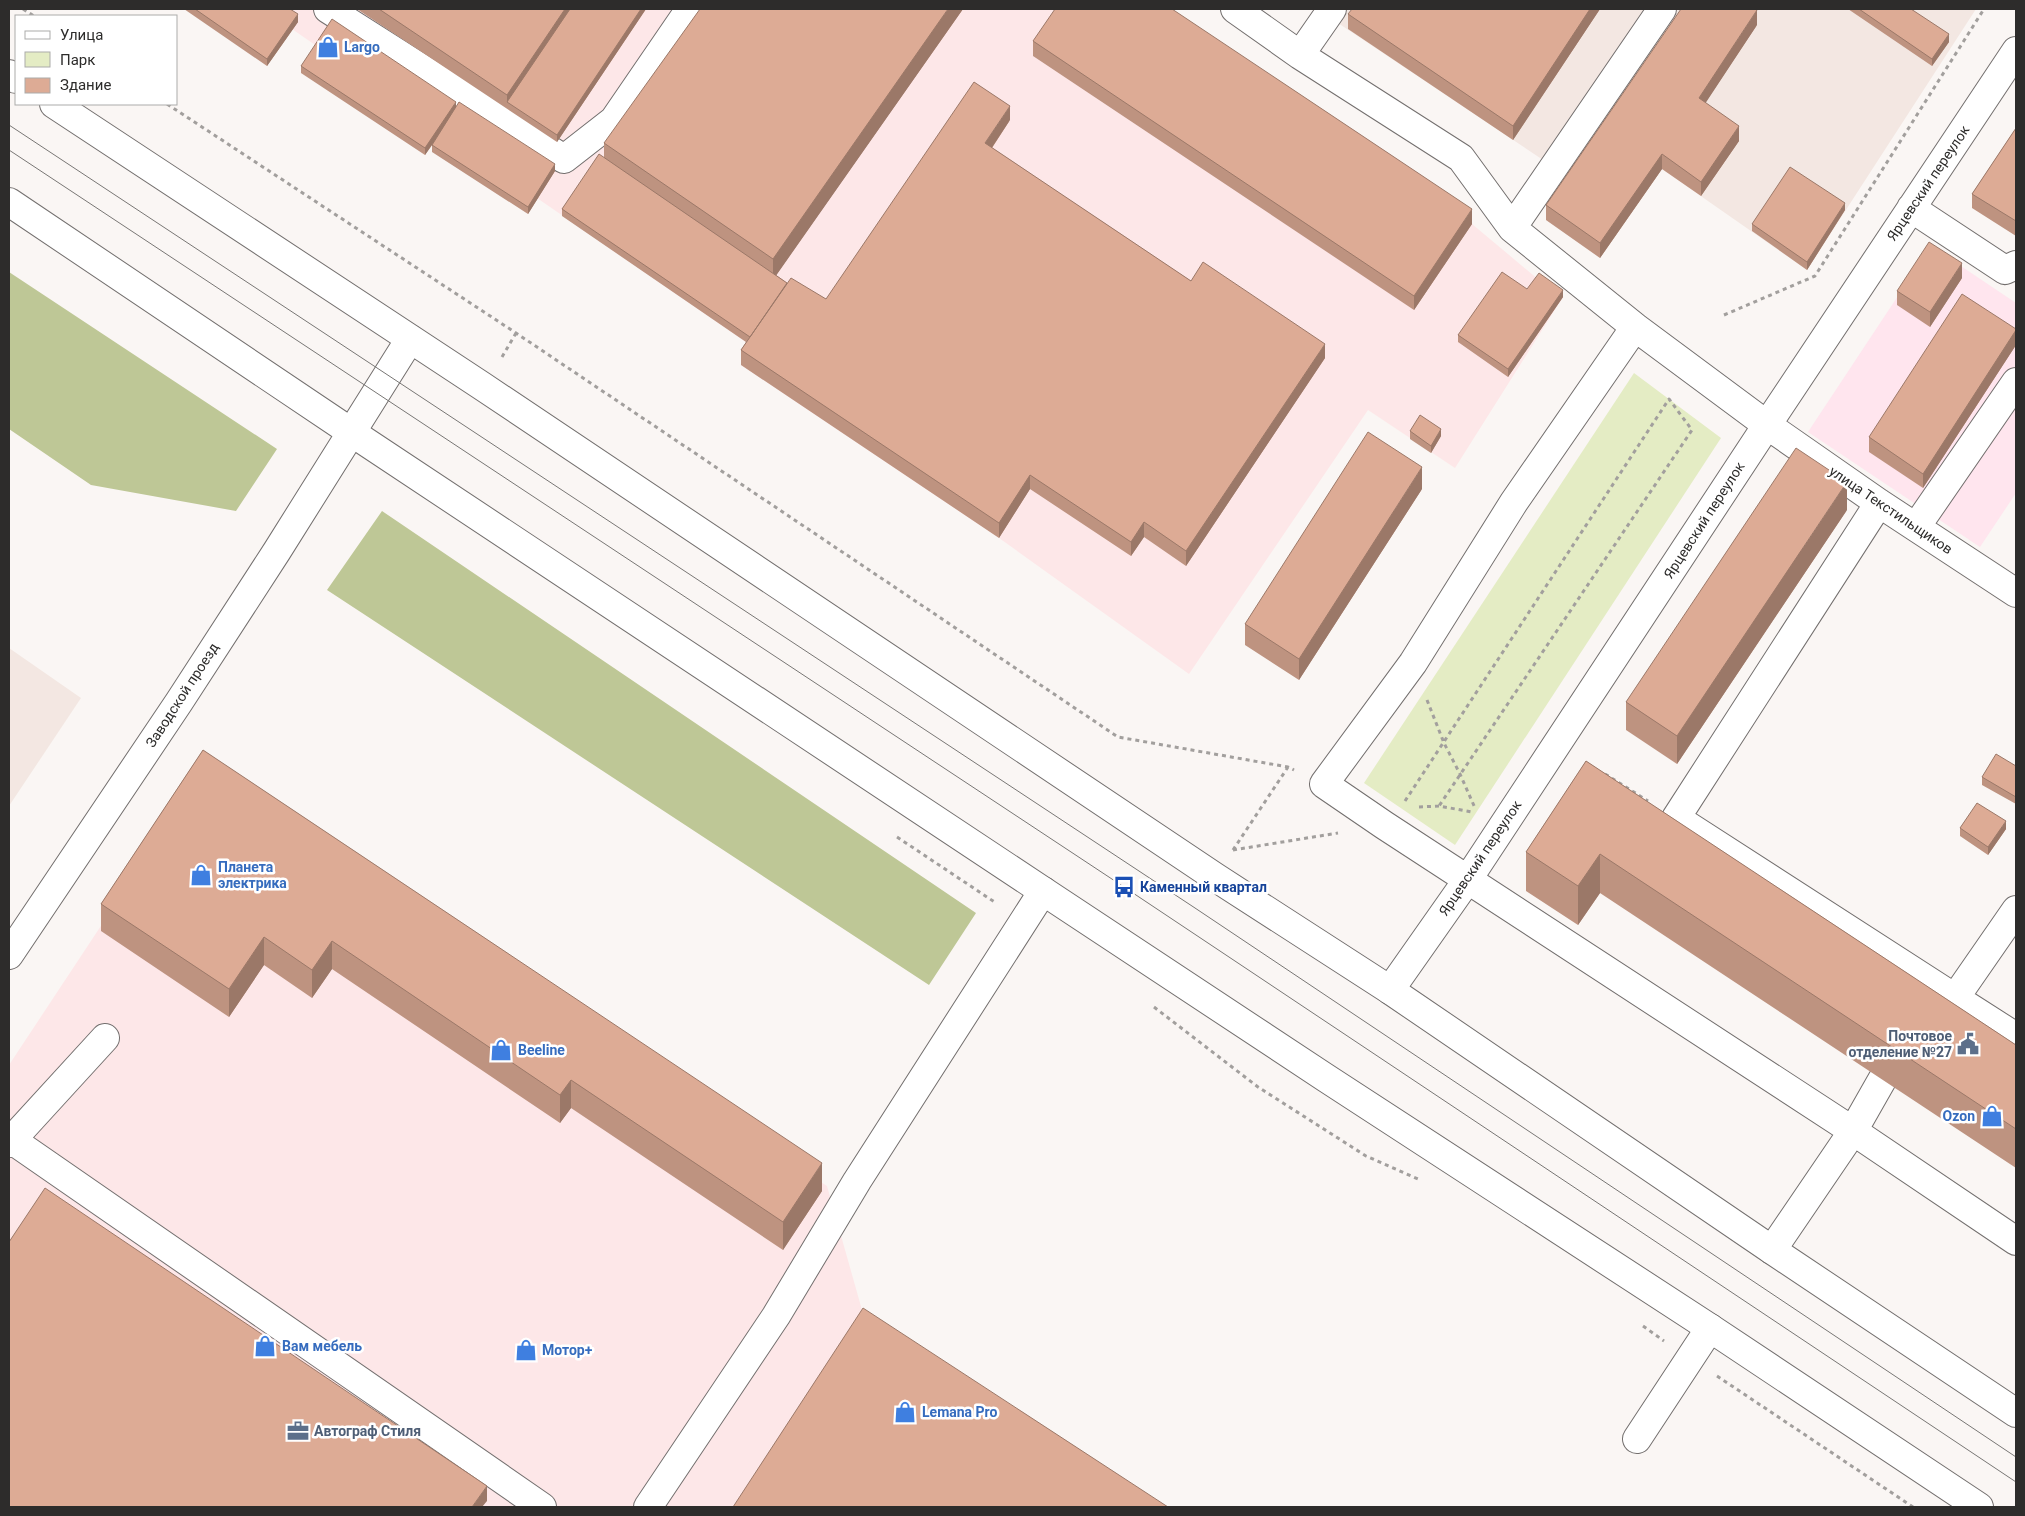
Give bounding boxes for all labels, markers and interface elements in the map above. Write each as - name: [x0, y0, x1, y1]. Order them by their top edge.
- legend: [15, 15, 178, 105]
- text: Улица: [60, 26, 103, 44]
- shop icon: Largo: [315, 34, 341, 60]
- place label: Largo: [344, 39, 380, 55]
- text: Парк: [60, 51, 95, 69]
- text: Здание: [60, 76, 111, 94]
- street label: Ярцевский переулок: [1883, 122, 1973, 244]
- street label: Ярцевский переулок: [1660, 458, 1748, 581]
- street label: улица Текстильщиков: [1826, 463, 1956, 557]
- street label: Заводской проезд: [142, 639, 222, 750]
- street label: Ярцевский переулок: [1435, 797, 1525, 919]
- place label: Планета электрика: [218, 859, 287, 891]
- shop icon: Планета электрика: [188, 862, 214, 888]
- bus stop icon: Каменный квартал: [1111, 874, 1137, 900]
- place label: Каменный квартал: [1140, 879, 1267, 895]
- place label: Почтовое отделение №27: [1849, 1028, 1952, 1060]
- public building icon: Почтовое отделение №27: [1955, 1031, 1981, 1057]
- shop icon: Beeline: [488, 1037, 514, 1063]
- place label: Beeline: [518, 1042, 565, 1058]
- shop icon: Ozon: [1979, 1103, 2005, 1129]
- place label: Ozon: [1943, 1108, 1975, 1124]
- shop icon: Вам мебель: [252, 1333, 278, 1359]
- shop icon: Мотор+: [513, 1337, 539, 1363]
- place label: Вам мебель: [282, 1338, 362, 1354]
- place label: Мотор+: [542, 1342, 593, 1358]
- shop icon: Lemana Pro: [892, 1399, 918, 1425]
- place label: Lemana Pro: [922, 1404, 998, 1420]
- office icon: Автограф Стиля: [285, 1418, 311, 1444]
- place label: Автограф Стиля: [314, 1423, 421, 1439]

